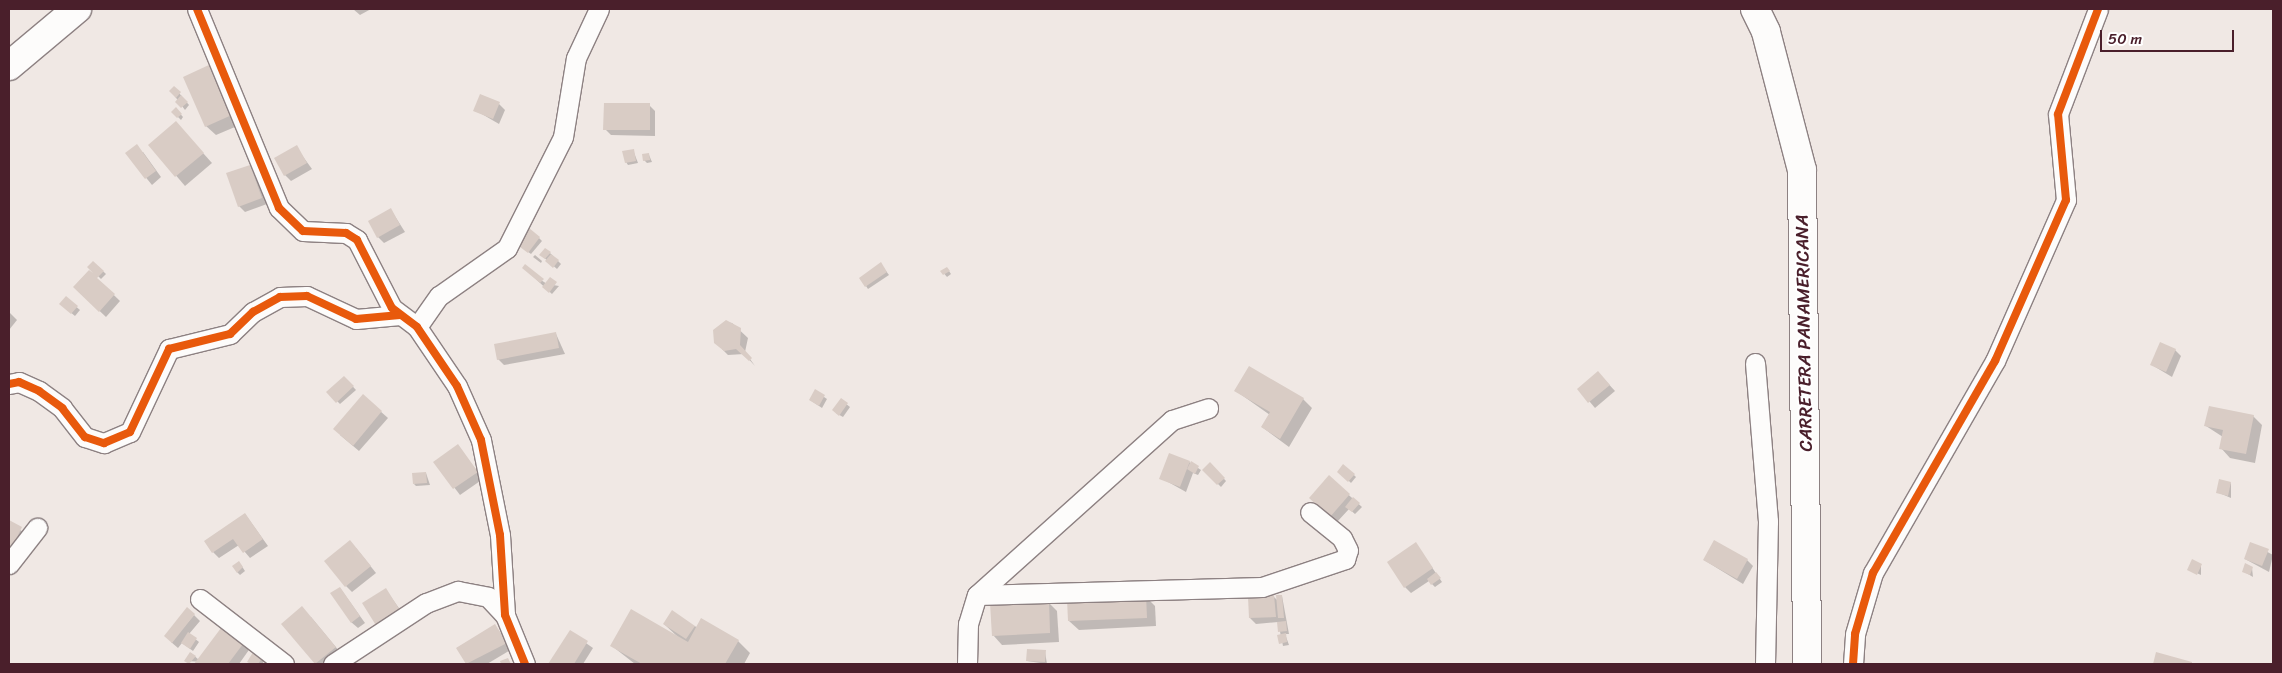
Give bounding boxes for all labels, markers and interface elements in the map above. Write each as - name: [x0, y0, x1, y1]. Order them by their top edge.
- scale bar: [2102, 20, 2236, 52]
- text: 50 m: [2108, 26, 2142, 52]
- street label: CARRETERA PANAMERICANA: [1791, 214, 1817, 452]

